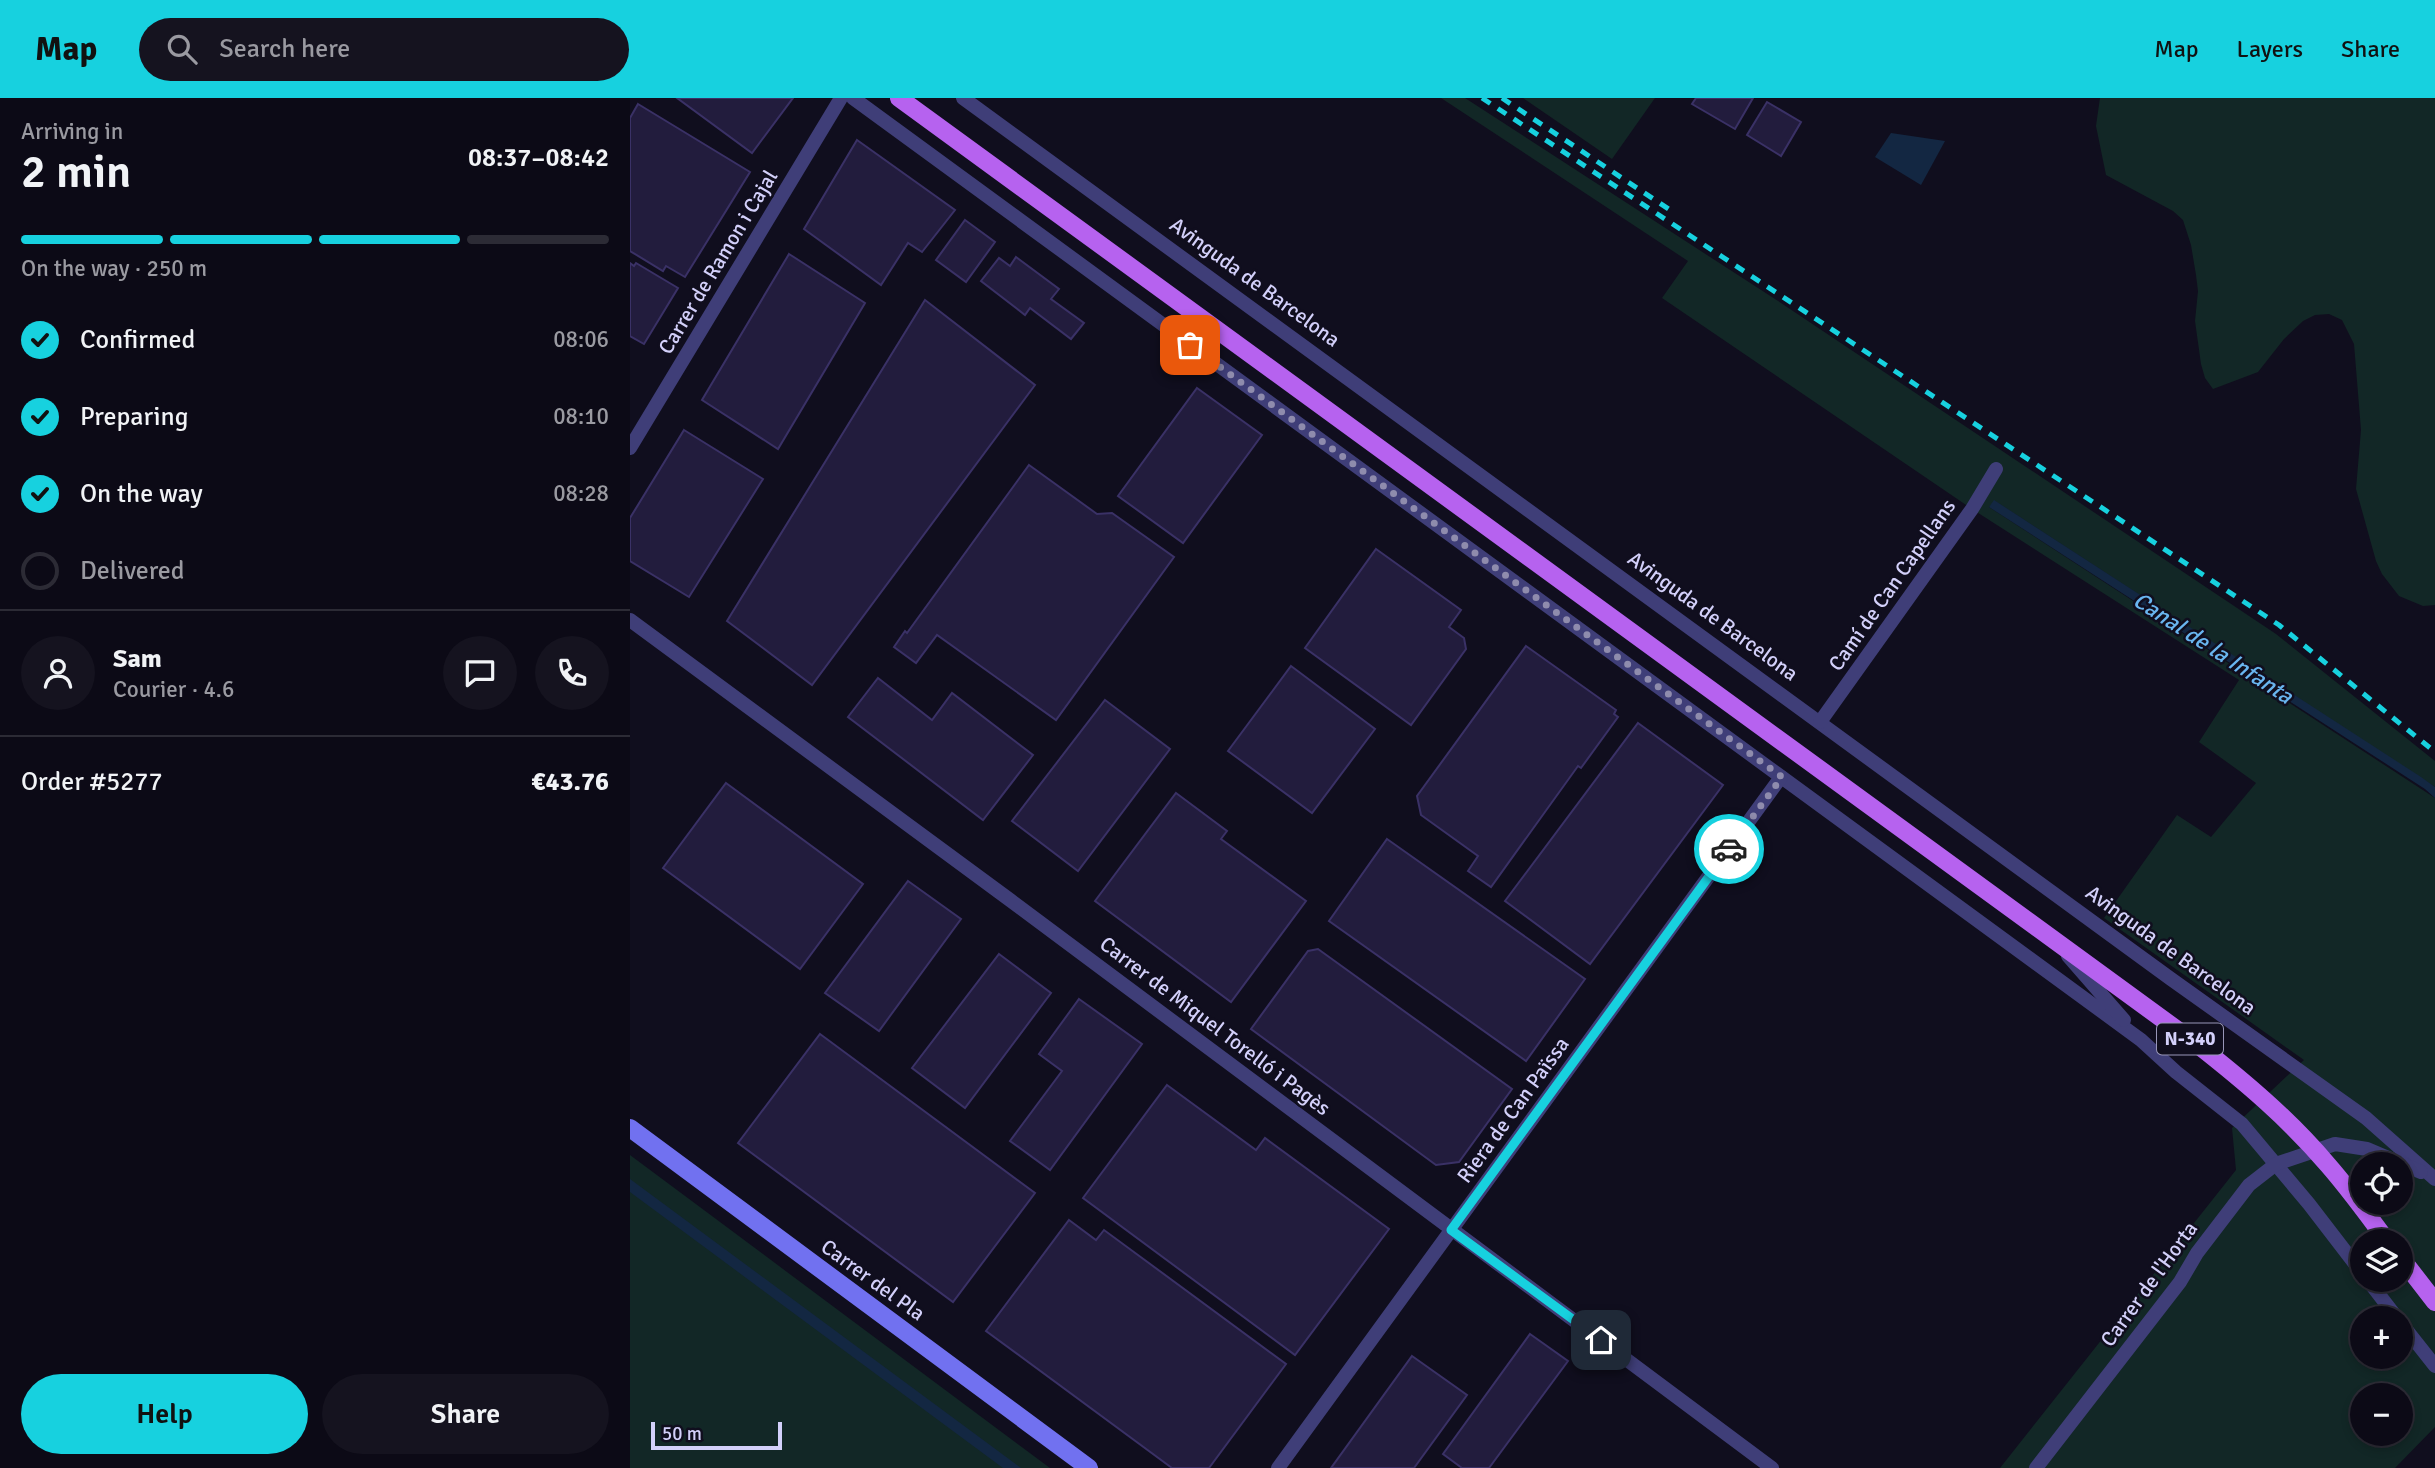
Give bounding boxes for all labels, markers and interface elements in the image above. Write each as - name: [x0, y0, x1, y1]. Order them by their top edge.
- search box: [139, 18, 629, 81]
- text: Map: [35, 29, 97, 70]
- icon: search: [163, 30, 201, 68]
- text: Search here: [219, 33, 350, 65]
- text: Map: [2154, 34, 2199, 64]
- text: Layers: [2237, 34, 2303, 64]
- text: Share: [2341, 34, 2400, 64]
- text: Arriving in: [21, 117, 123, 146]
- text: 08:37–08:42: [468, 142, 609, 174]
- text: 2 min: [21, 144, 131, 200]
- street label: Carrer de Ramon i Cajal: [653, 165, 783, 359]
- street label: Avinguda de Barcelona: [1165, 211, 1345, 353]
- text: On the way · 250 m: [21, 254, 207, 283]
- pin: [1160, 315, 1220, 375]
- icon: check: [21, 321, 59, 359]
- text: Confirmed: [80, 324, 195, 356]
- text: 08:06: [553, 325, 609, 354]
- icon: bag: [1171, 326, 1209, 364]
- icon: check: [21, 398, 59, 436]
- text: Preparing: [80, 401, 188, 433]
- text: 08:10: [553, 402, 609, 431]
- icon: check: [21, 475, 59, 513]
- text: On the way: [80, 478, 203, 510]
- text: 08:28: [553, 479, 609, 508]
- street label: Camí de Can Capellans: [1823, 494, 1961, 676]
- street label: Avinguda de Barcelona: [1623, 545, 1803, 687]
- text: Delivered: [80, 555, 185, 587]
- water label: Canal de la Infanta: [2128, 586, 2299, 711]
- button: person: [21, 636, 95, 710]
- button: chat: [443, 636, 517, 710]
- button: phone: [535, 636, 609, 710]
- text: Sam: [113, 643, 162, 675]
- text: Courier · 4.6: [113, 675, 234, 704]
- text: Order #5277: [21, 766, 162, 798]
- text: €43.76: [531, 766, 609, 798]
- courier: [1694, 814, 1764, 884]
- icon: car: [1710, 830, 1748, 868]
- street label: Avinguda de Barcelona: [2081, 879, 2261, 1021]
- street label: Carrer de Miquel Torelló i Pagès: [1095, 931, 1335, 1121]
- road number: N-340: [2157, 1023, 2223, 1054]
- street label: Riera de Can Païssa: [1451, 1032, 1575, 1188]
- map controls: [2350, 1152, 2413, 1446]
- button: locate: [2350, 1152, 2413, 1215]
- street label: Carrer de l'Horta: [2095, 1216, 2203, 1352]
- button: layers: [2350, 1229, 2413, 1292]
- street label: Carrer del Pla: [816, 1234, 930, 1326]
- button: +: [2350, 1306, 2413, 1369]
- pin: [1571, 1310, 1631, 1370]
- icon: home: [1582, 1321, 1620, 1359]
- button: Help: [21, 1374, 308, 1454]
- button: Share: [322, 1374, 609, 1454]
- button: −: [2350, 1383, 2413, 1446]
- scale bar: [651, 1419, 782, 1451]
- text: 50 m: [662, 1422, 702, 1446]

